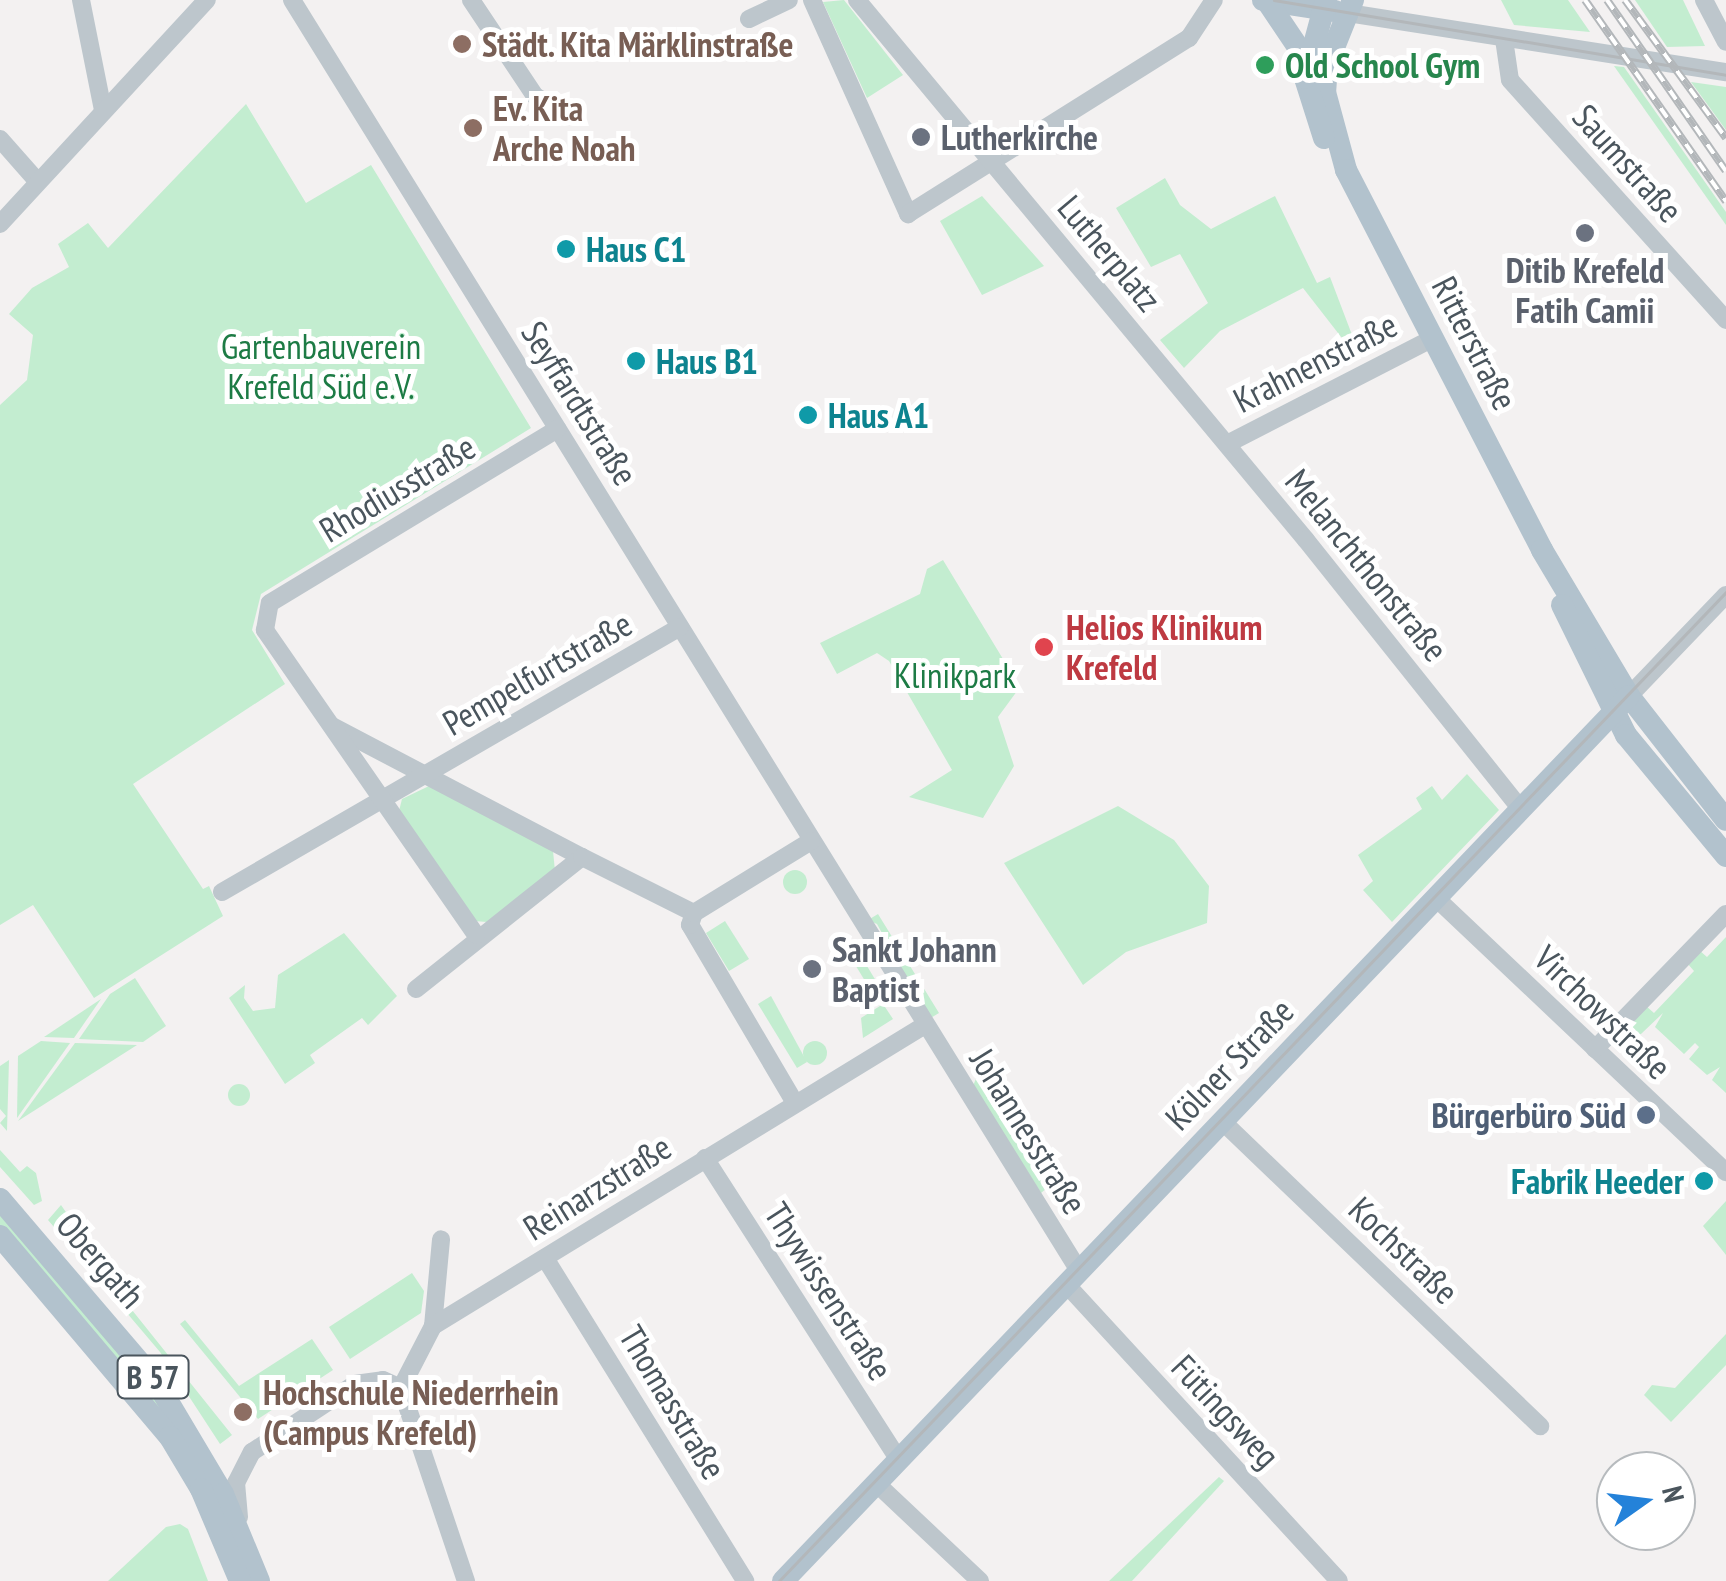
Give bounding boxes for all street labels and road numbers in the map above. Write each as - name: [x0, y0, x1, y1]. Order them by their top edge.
- street label: Saumstraße: [1564, 96, 1692, 230]
- street label: Lutherplatz: [1050, 187, 1170, 319]
- street label: Ritterstraße: [1424, 269, 1526, 417]
- street label: Krahnenstraße: [1226, 303, 1404, 421]
- street label: Seyffardtstraße: [513, 313, 647, 493]
- street label: Rhodiusstraße: [312, 425, 482, 551]
- street label: Melanchthonstraße: [1277, 461, 1457, 669]
- street label: Pempelfurtstraße: [435, 602, 639, 744]
- street label: Virchowstraße: [1526, 937, 1680, 1087]
- street label: Kölner Straße: [1156, 990, 1302, 1138]
- street label: Johannesstraße: [962, 1041, 1096, 1221]
- street label: Reinarzstraße: [516, 1125, 678, 1249]
- street label: Kochstraße: [1341, 1188, 1467, 1312]
- street label: Thywissenstraße: [756, 1195, 902, 1387]
- street label: Obergath: [48, 1204, 154, 1316]
- street label: Thomasstraße: [611, 1318, 735, 1486]
- street label: Fütingsweg: [1163, 1346, 1289, 1476]
- road number: B 57: [116, 1350, 190, 1404]

